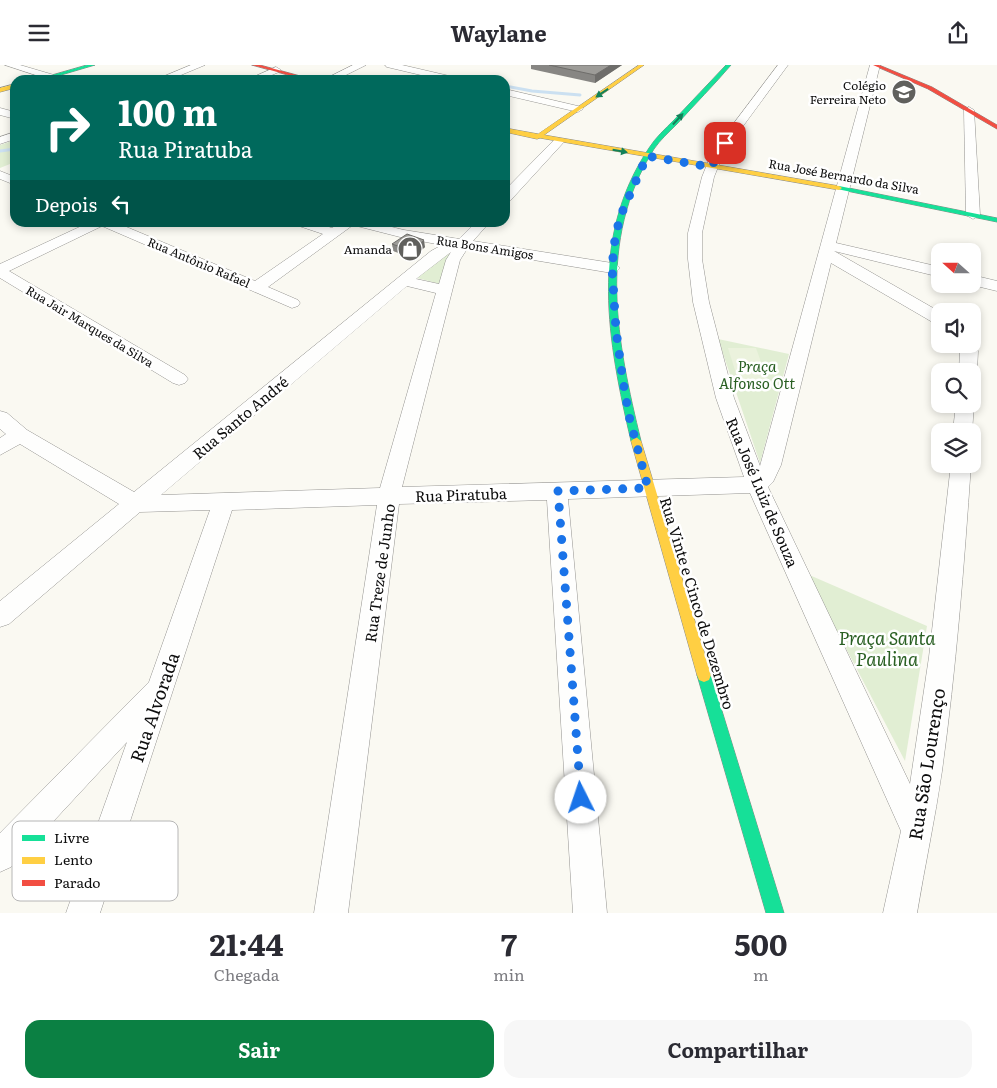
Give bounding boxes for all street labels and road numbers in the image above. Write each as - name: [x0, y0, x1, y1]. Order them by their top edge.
- street label: Rua José Bernardo da Silva: [767, 154, 921, 198]
- street label: Rua Bons Amigos: [435, 230, 535, 264]
- street label: Rua Antônio Rafael: [145, 232, 253, 292]
- street label: Rua Jair Marques da Silva: [23, 281, 158, 372]
- street label: Rua Santo André: [187, 370, 293, 464]
- street label: Rua José Luiz de Souza: [721, 413, 805, 571]
- street label: Rua Piratuba: [415, 481, 508, 507]
- street label: Rua Vinte e Cinco de Dezembro: [655, 494, 741, 712]
- street label: Rua Treze de Junho: [358, 502, 400, 644]
- street label: Rua Alvorada: [123, 648, 186, 766]
- street label: Rua São Lourenço: [901, 686, 951, 842]

